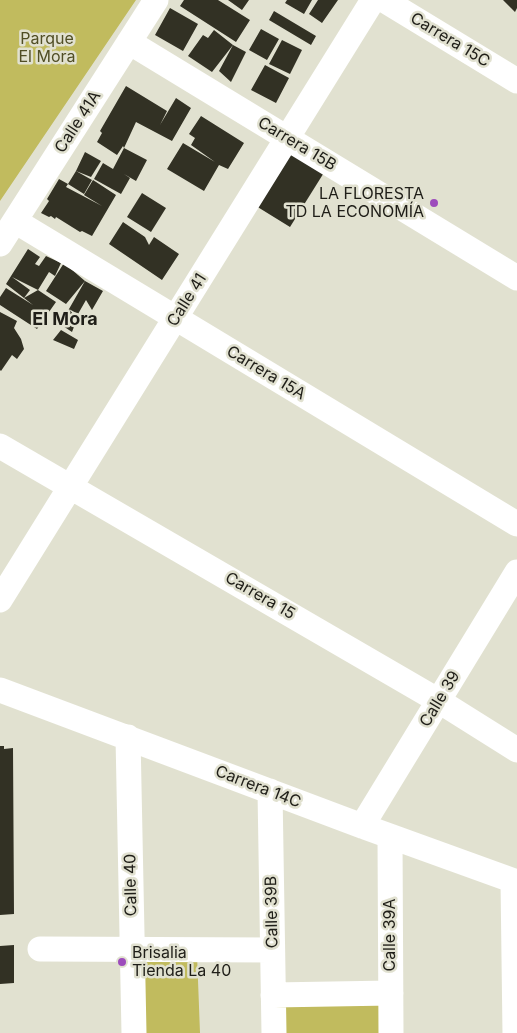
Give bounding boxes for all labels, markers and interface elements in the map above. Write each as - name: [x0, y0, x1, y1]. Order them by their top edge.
- street label: Carrera 15C: [407, 9, 493, 71]
- park label: Parque El Mora: [18, 29, 76, 67]
- street label: Calle 41A: [51, 87, 105, 157]
- street label: Carrera 15B: [254, 113, 340, 175]
- place label: LA FLORESTA TD LA ECONOMÍA: [285, 184, 424, 222]
- marker: LA FLORESTA TD LA ECONOMÍA: [428, 197, 440, 209]
- street label: Calle 41: [163, 270, 211, 330]
- district label: El Mora: [32, 309, 98, 331]
- street label: Carrera 15A: [223, 342, 309, 404]
- street label: Carrera 15: [222, 568, 298, 624]
- street label: Calle 39: [416, 667, 464, 731]
- street label: Carrera 14C: [213, 762, 303, 812]
- street label: Calle 40: [121, 853, 141, 917]
- street label: Calle 39B: [262, 876, 282, 948]
- street label: Calle 39A: [380, 898, 400, 972]
- place label: Brisalia Tienda La 40: [132, 943, 231, 981]
- marker: Brisalia Tienda La 40: [116, 956, 128, 968]

